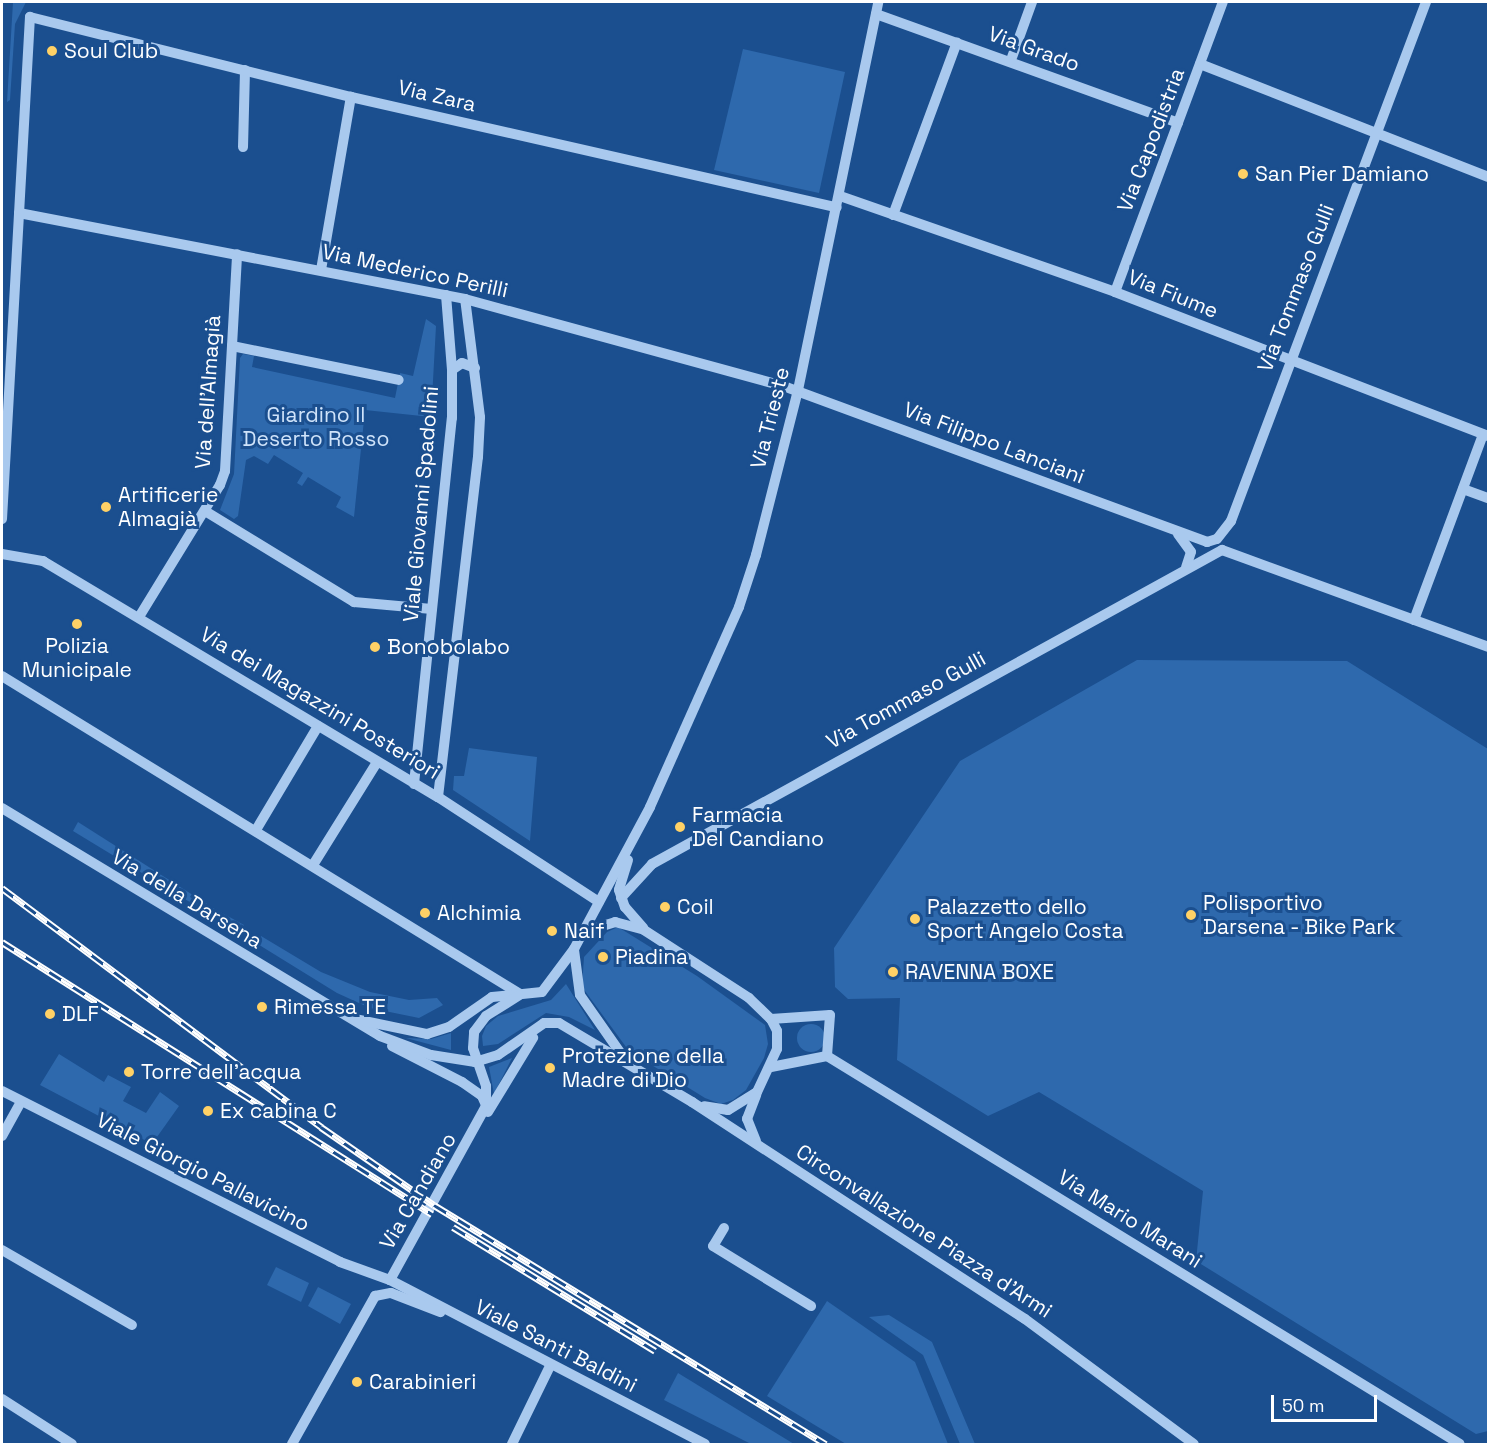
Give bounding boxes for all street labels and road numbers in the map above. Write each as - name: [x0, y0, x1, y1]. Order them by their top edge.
- street label: Via Grado: [985, 21, 1083, 77]
- street label: Via Capodistria: [1112, 65, 1190, 215]
- street label: Via Zara: [395, 75, 479, 117]
- street label: Via Tommaso Gulli: [1252, 200, 1340, 376]
- street label: Via Mederico Perilli: [320, 239, 510, 303]
- street label: Via Fiume: [1124, 264, 1222, 324]
- street label: Via dell'Almagià: [190, 314, 226, 470]
- street label: Via Trieste: [745, 364, 795, 472]
- street label: Viale Giovanni Spadolini: [398, 385, 444, 623]
- street label: Via Filippo Lanciani: [900, 397, 1088, 489]
- street label: Via dei Magazzini Posteriori: [196, 621, 444, 785]
- street label: Via Tommaso Gulli: [822, 646, 990, 754]
- street label: Via della Darsena: [107, 844, 267, 954]
- street label: Viale Giorgio Pallavicino: [92, 1107, 314, 1237]
- street label: Via Candiano: [374, 1128, 462, 1254]
- street label: Circonvallazione Piazza d'Armi: [791, 1139, 1057, 1323]
- street label: Via Mario Marani: [1053, 1165, 1207, 1273]
- street label: Viale Santi Baldini: [471, 1294, 641, 1398]

